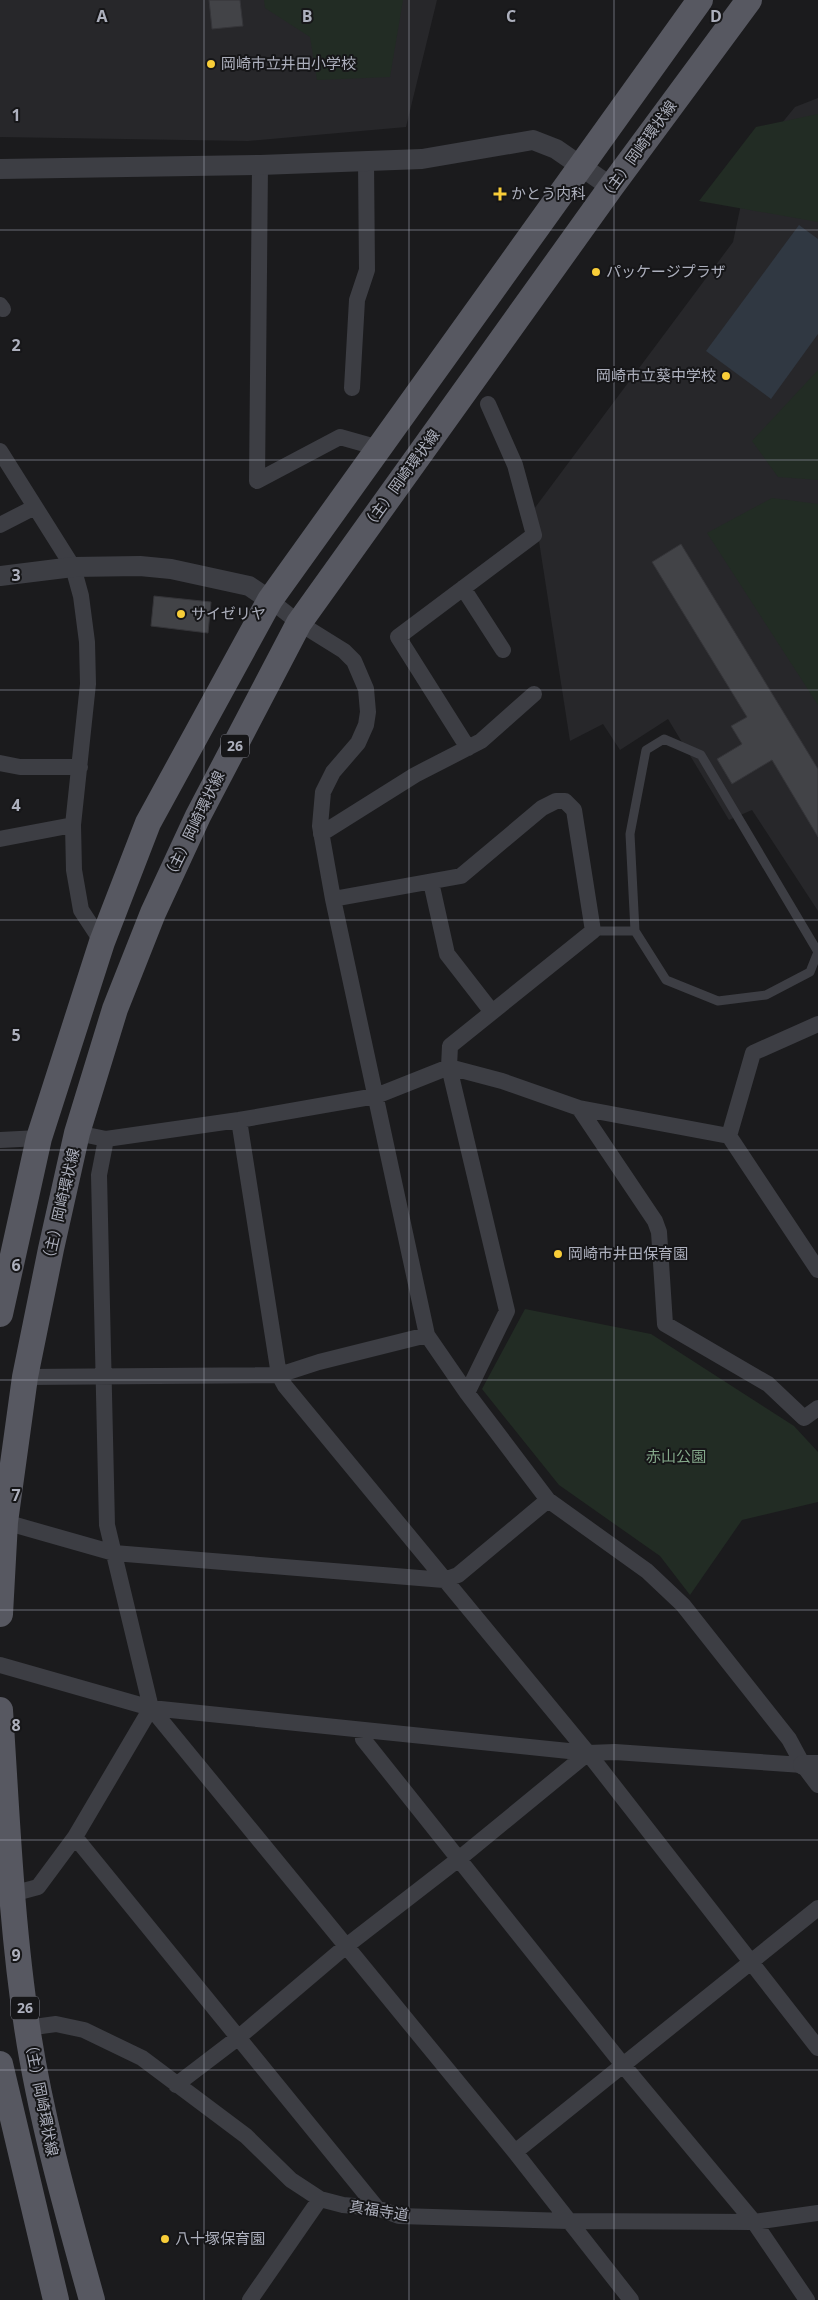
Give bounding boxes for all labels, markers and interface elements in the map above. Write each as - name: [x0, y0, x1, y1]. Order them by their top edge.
- text: A: [96, 5, 108, 27]
- text: B: [302, 5, 312, 27]
- text: C: [506, 5, 516, 27]
- text: D: [710, 5, 722, 27]
- place label: 岡崎市立井田小学校: [221, 53, 356, 73]
- marker: 岡崎市立井田小学校: [205, 58, 217, 70]
- street label: （主）岡崎環状線: [594, 96, 681, 205]
- text: 1: [11, 104, 21, 126]
- place label: かとう内科: [511, 183, 586, 203]
- marker: かとう内科: [493, 187, 507, 201]
- place label: パッケージプラザ: [606, 261, 726, 281]
- marker: パッケージプラザ: [590, 266, 602, 278]
- text: 2: [11, 334, 21, 356]
- place label: 岡崎市立葵中学校: [596, 365, 716, 385]
- marker: 岡崎市立葵中学校: [720, 370, 732, 382]
- street label: （主）岡崎環状線: [357, 425, 444, 534]
- text: 3: [11, 564, 21, 586]
- place label: サイゼリヤ: [191, 603, 266, 623]
- marker: サイゼリヤ: [175, 608, 187, 620]
- road number: 26: [221, 734, 249, 758]
- street label: （主）岡崎環状線: [158, 767, 228, 884]
- text: 4: [11, 794, 21, 816]
- text: 5: [11, 1024, 21, 1046]
- street label: （主）岡崎環状線: [37, 1146, 83, 1267]
- place label: 岡崎市井田保育園: [568, 1243, 688, 1263]
- marker: 岡崎市井田保育園: [552, 1248, 564, 1260]
- text: 6: [11, 1254, 21, 1276]
- park label: 赤山公園: [646, 1446, 706, 1466]
- text: 7: [11, 1484, 21, 1506]
- text: 8: [11, 1714, 21, 1736]
- text: 9: [11, 1944, 21, 1966]
- road number: 26: [11, 1996, 39, 2020]
- street label: （主）岡崎環状線: [21, 2036, 63, 2158]
- street label: 真福寺道: [348, 2195, 410, 2225]
- place label: 八十塚保育園: [175, 2228, 265, 2248]
- marker: 八十塚保育園: [159, 2233, 171, 2245]

